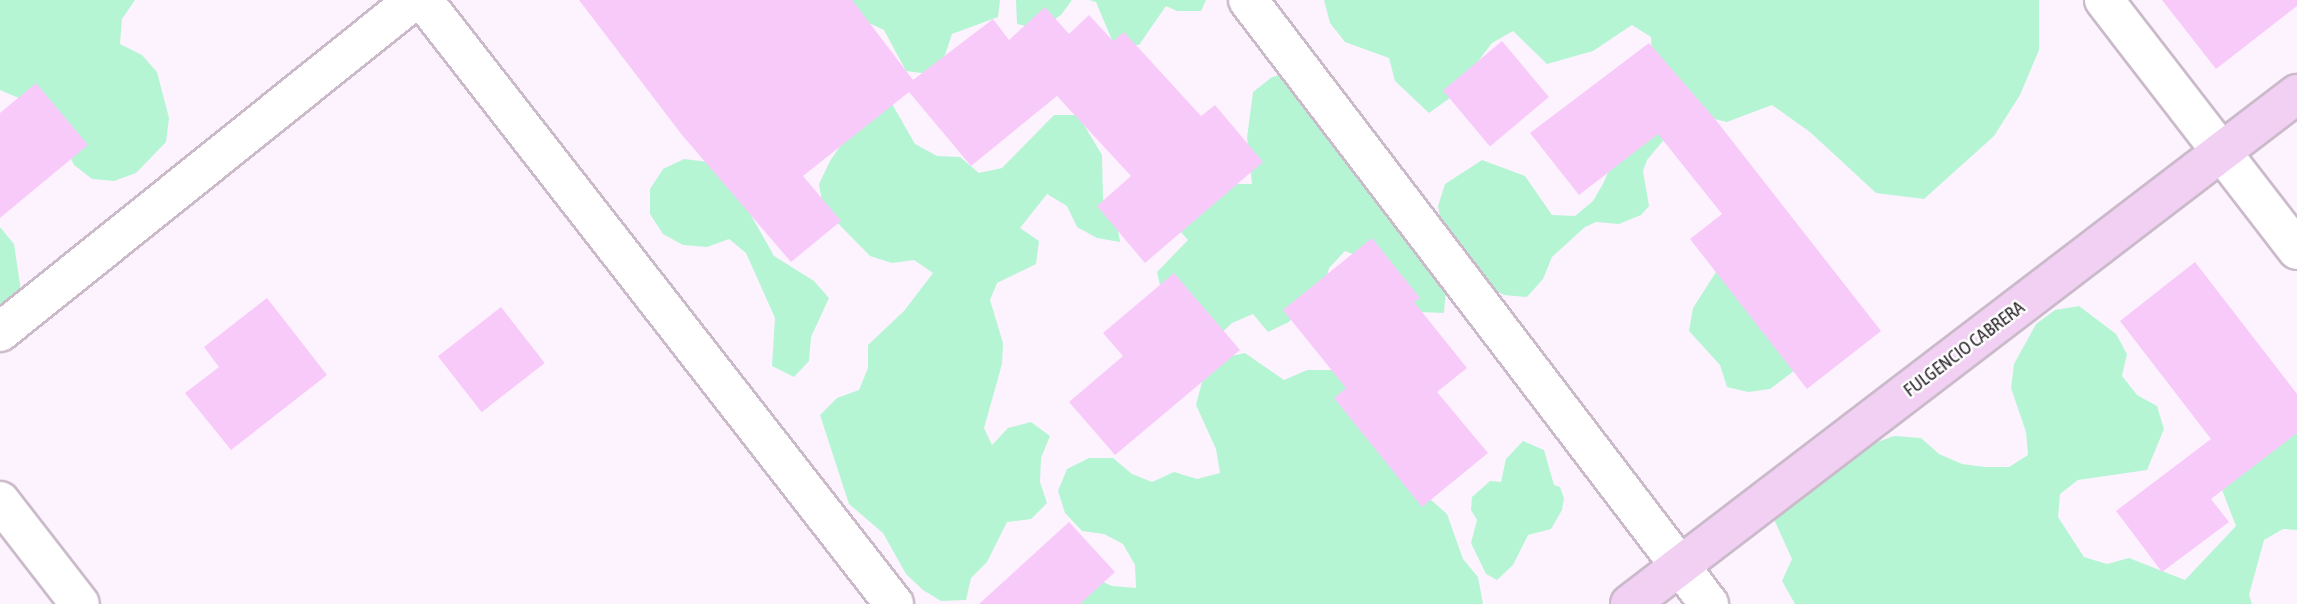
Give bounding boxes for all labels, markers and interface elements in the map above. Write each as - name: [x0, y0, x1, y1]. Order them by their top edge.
- street label: FULGENCIO CABRERA: [1899, 296, 2029, 402]

